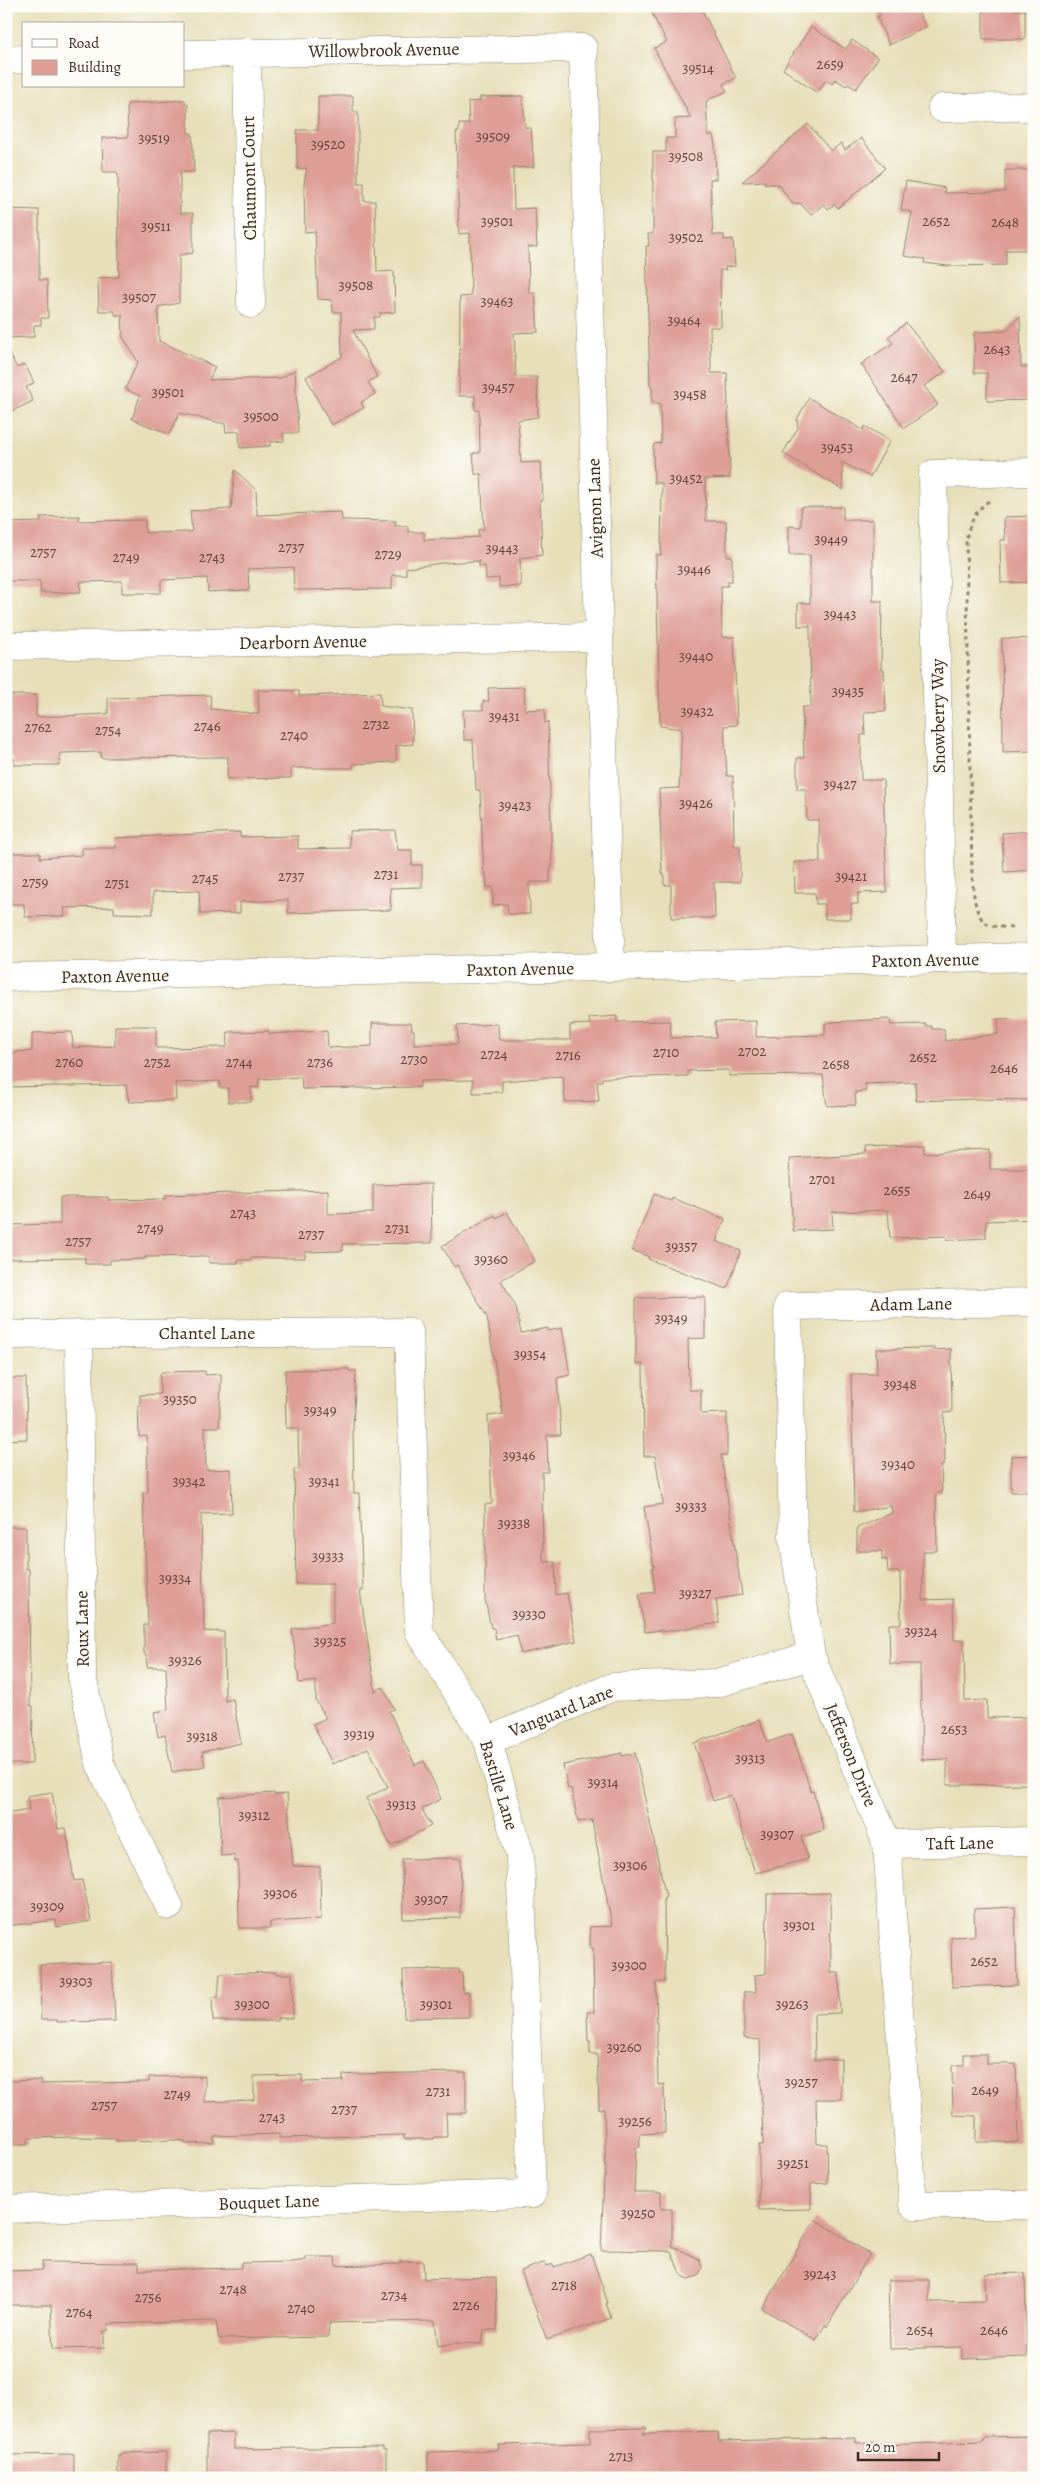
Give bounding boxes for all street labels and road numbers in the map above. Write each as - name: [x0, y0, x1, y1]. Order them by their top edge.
- street label: Willowbrook Avenue: [307, 37, 460, 63]
- street label: Chaumont Court: [236, 115, 262, 241]
- street label: Avignon Lane: [581, 458, 609, 559]
- street label: Dearborn Avenue: [239, 629, 367, 655]
- street label: Snowberry Way: [925, 657, 951, 774]
- street label: Paxton Avenue: [871, 947, 979, 973]
- street label: Paxton Avenue: [466, 956, 574, 982]
- street label: Paxton Avenue: [61, 963, 169, 989]
- street label: Adam Lane: [869, 1291, 952, 1317]
- street label: Chantel Lane: [159, 1321, 255, 1345]
- street label: Roux Lane: [69, 1590, 95, 1668]
- street label: Vanguard Lane: [504, 1679, 617, 1743]
- street label: Jefferson Drive: [819, 1700, 883, 1810]
- street label: Bastille Lane: [474, 1737, 524, 1833]
- street label: Taft Lane: [926, 1830, 994, 1856]
- street label: Bouquet Lane: [218, 2188, 320, 2216]

